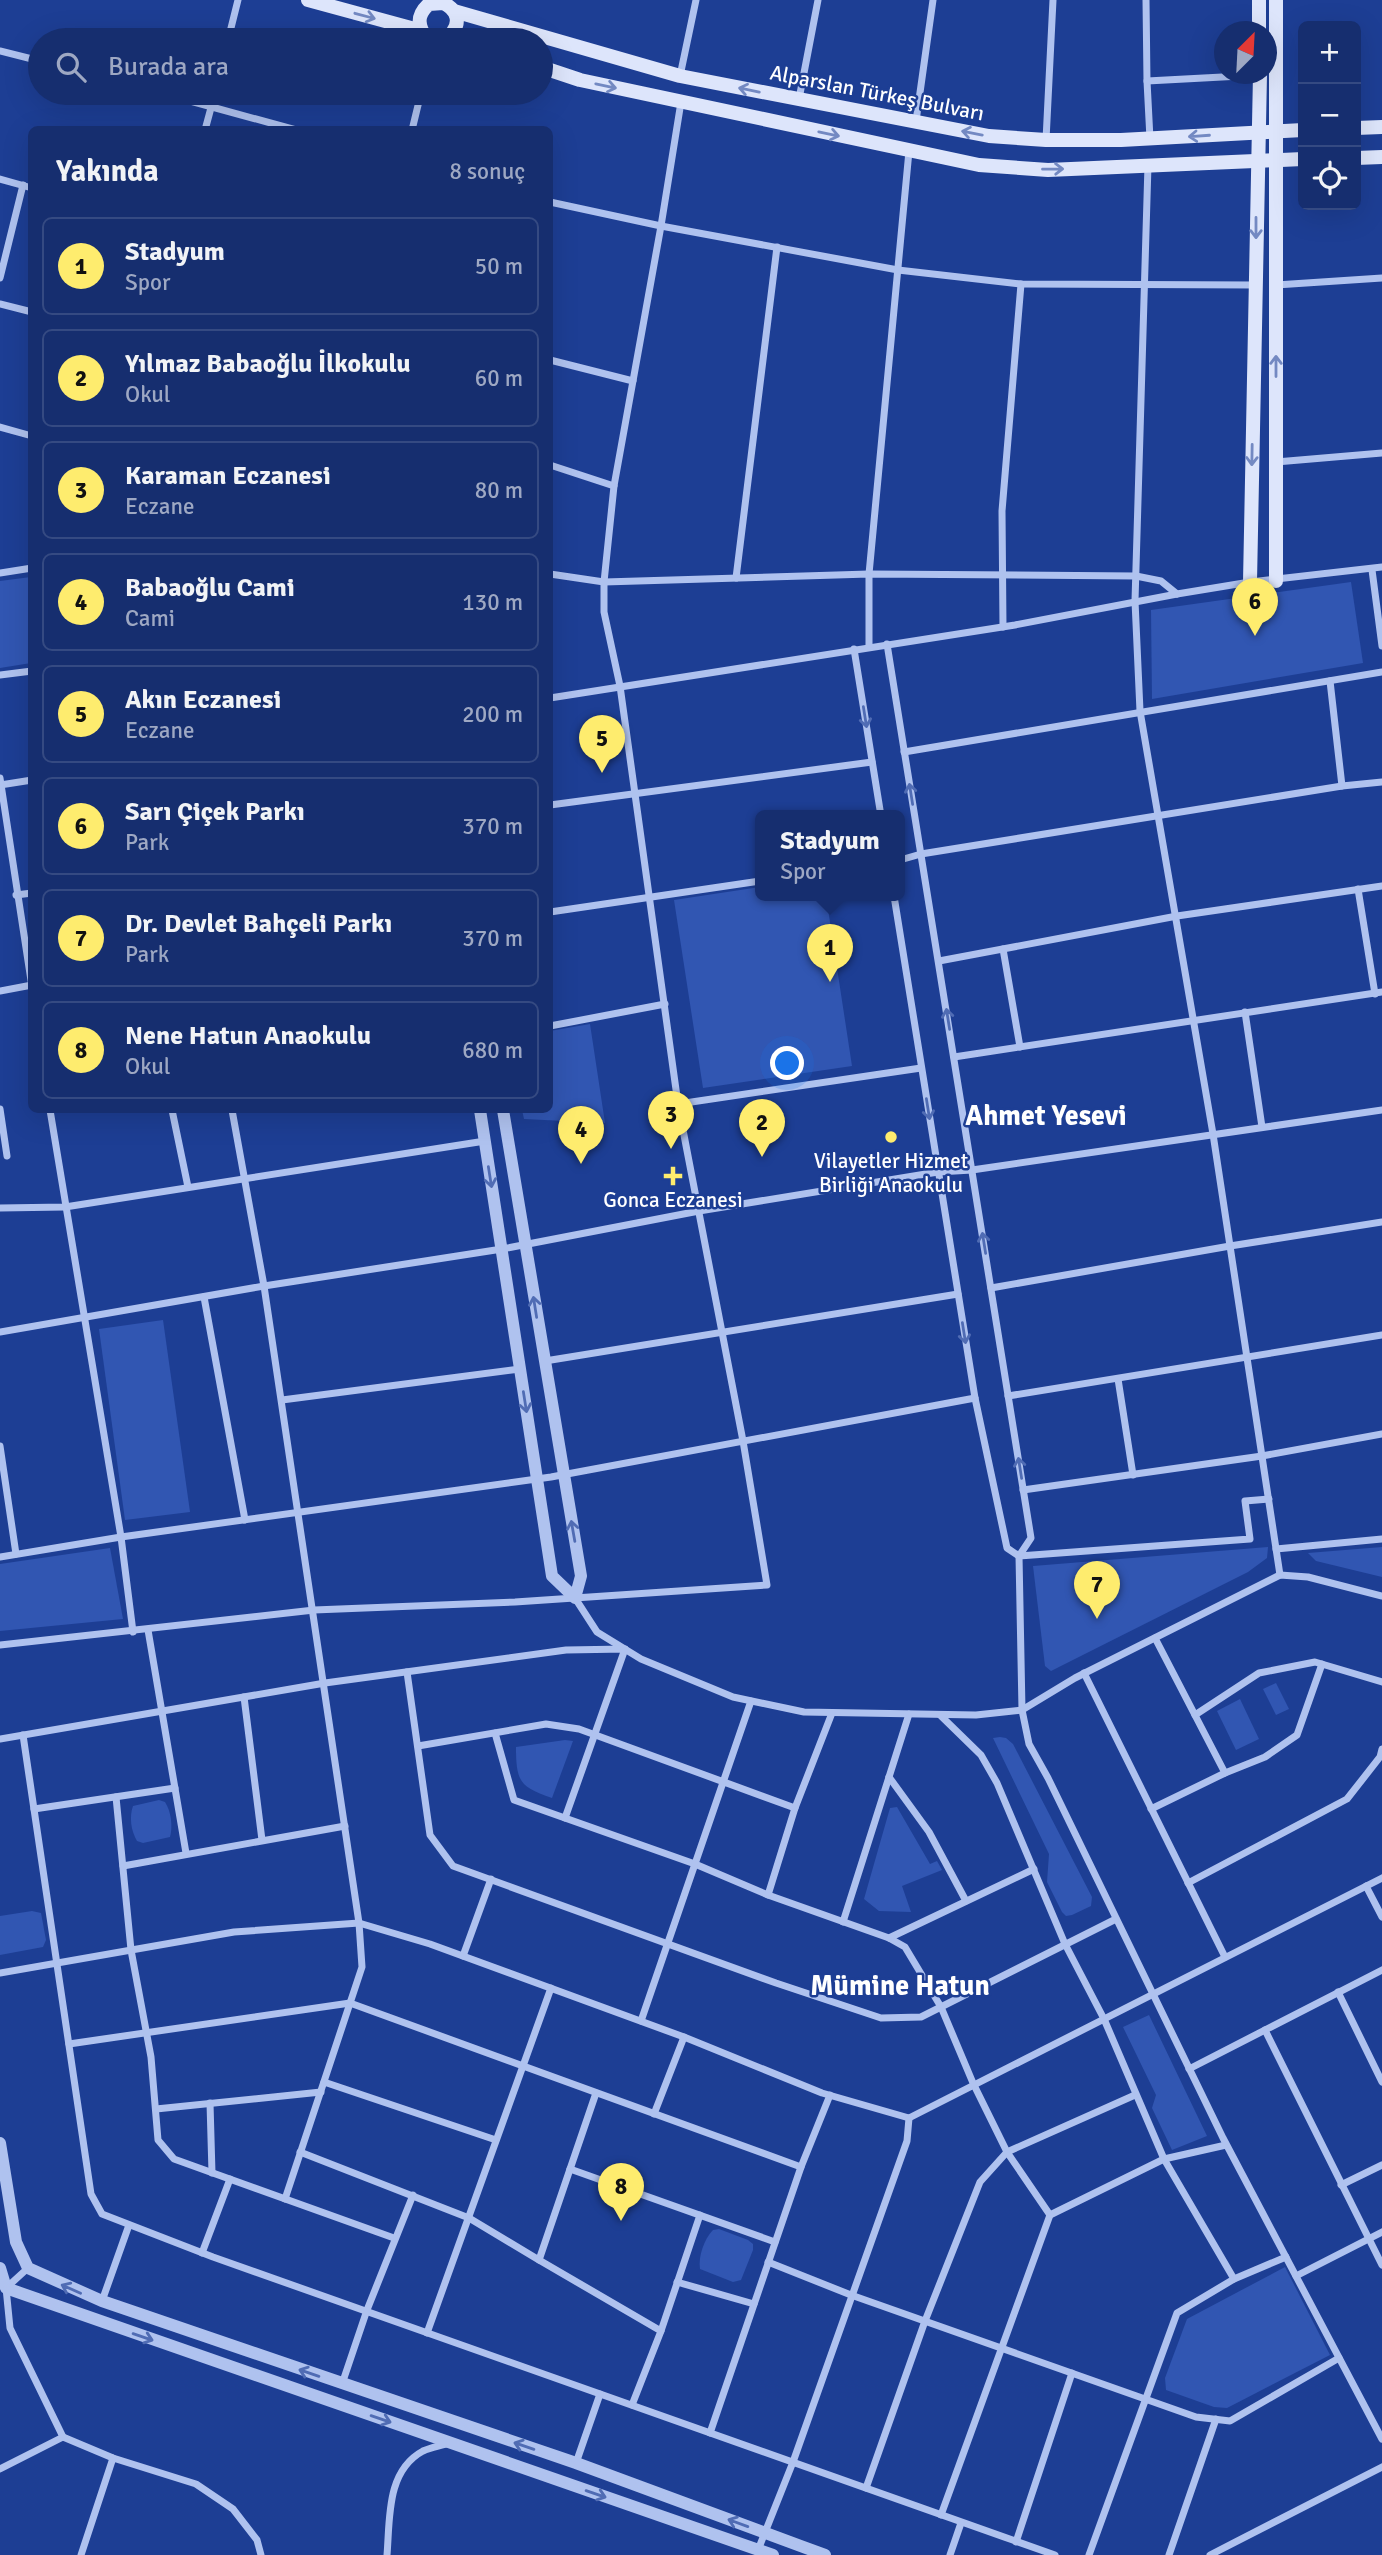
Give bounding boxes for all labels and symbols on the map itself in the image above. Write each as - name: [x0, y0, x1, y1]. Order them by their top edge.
- one-way arrow: [353, 10, 376, 23]
- north arrow: [1214, 21, 1277, 84]
- street label: Alparslan Türkeş Bulvarı: [768, 59, 986, 127]
- one-way arrow: [594, 79, 617, 93]
- one-way arrow: [738, 82, 761, 96]
- one-way arrow: [961, 125, 984, 139]
- one-way arrow: [817, 128, 840, 142]
- one-way arrow: [1188, 130, 1211, 143]
- one-way arrow: [1041, 162, 1064, 176]
- one-way arrow: [1249, 216, 1263, 239]
- one-way arrow: [1269, 355, 1283, 378]
- one-way arrow: [1246, 443, 1259, 466]
- pin: 6: [1232, 578, 1278, 636]
- one-way arrow: [859, 705, 872, 728]
- pin: 5: [579, 715, 625, 773]
- one-way arrow: [904, 783, 917, 806]
- pin: 1: [807, 924, 853, 982]
- one-way arrow: [941, 1008, 954, 1030]
- your location: [770, 1046, 804, 1080]
- pin: 3: [648, 1091, 694, 1149]
- one-way arrow: [922, 1097, 935, 1120]
- pin: 2: [739, 1099, 785, 1157]
- district label: Ahmet Yesevi: [965, 1099, 1127, 1133]
- pin: 4: [558, 1106, 604, 1164]
- marker: Vilayetler Hizmet Birliği Anaokulu: [883, 1129, 899, 1145]
- place label: Vilayetler Hizmet Birliği Anaokulu: [814, 1148, 968, 1198]
- one-way arrow: [484, 1165, 497, 1188]
- marker: Gonca Eczanesi: [665, 1168, 681, 1184]
- place label: Gonca Eczanesi: [603, 1187, 743, 1213]
- one-way arrow: [977, 1232, 990, 1255]
- one-way arrow: [528, 1296, 541, 1319]
- one-way arrow: [958, 1321, 971, 1344]
- one-way arrow: [519, 1390, 532, 1413]
- one-way arrow: [1013, 1457, 1026, 1480]
- one-way arrow: [566, 1520, 579, 1543]
- pin: 7: [1074, 1561, 1120, 1619]
- district label: Mümine Hatun: [810, 1969, 990, 2003]
- pin: 8: [598, 2163, 644, 2221]
- one-way arrow: [61, 2282, 83, 2295]
- one-way arrow: [132, 2331, 154, 2344]
- one-way arrow: [298, 2366, 320, 2379]
- one-way arrow: [370, 2414, 392, 2426]
- one-way arrow: [514, 2439, 536, 2451]
- one-way arrow: [585, 2489, 607, 2501]
- one-way arrow: [728, 2516, 750, 2528]

